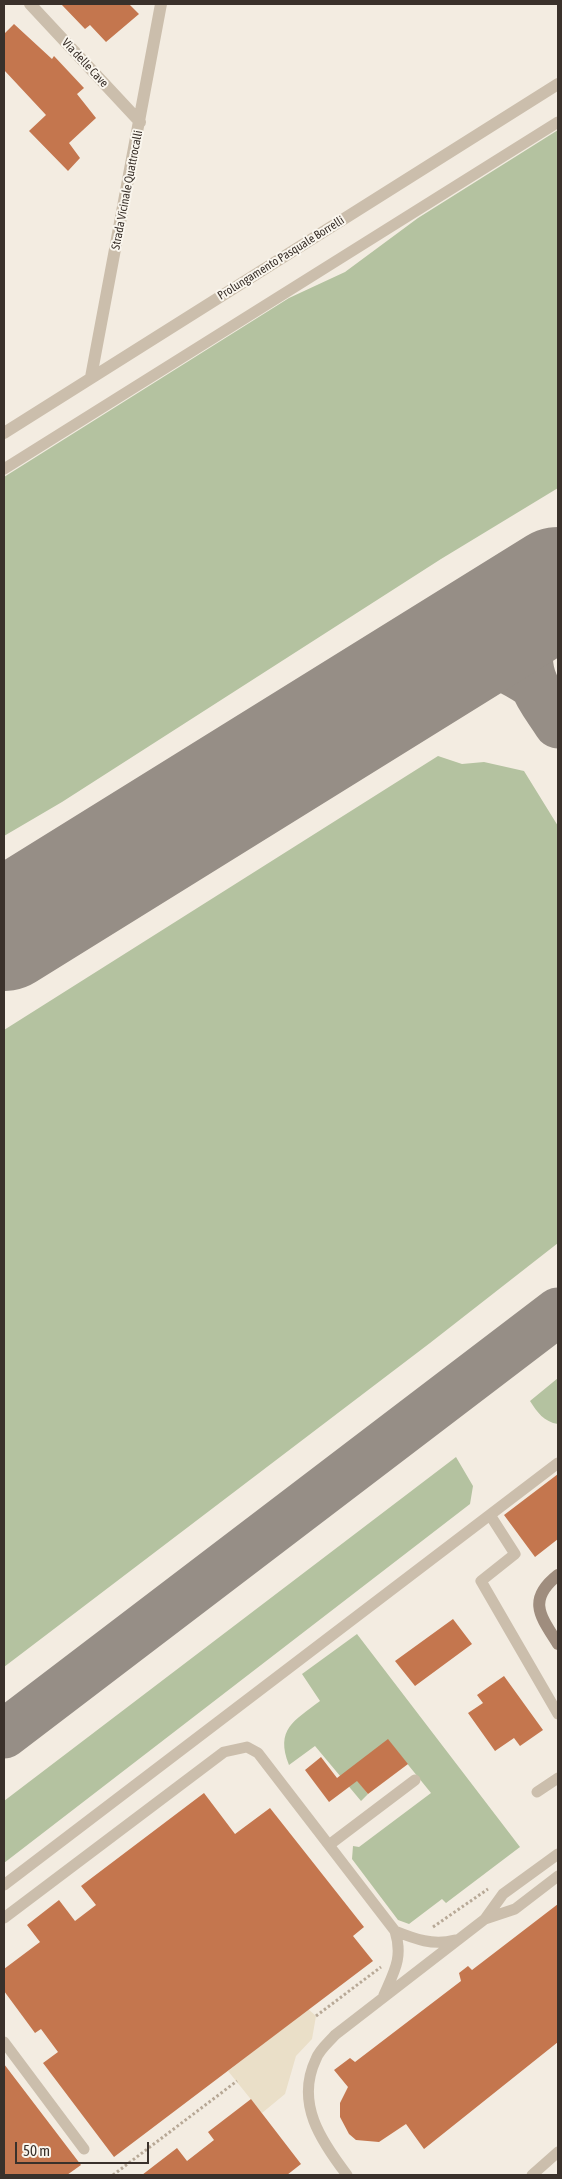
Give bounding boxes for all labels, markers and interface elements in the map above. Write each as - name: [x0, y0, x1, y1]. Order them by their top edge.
- street label: Via delle Cave: [59, 36, 111, 90]
- street label: Strada Vicinale Quattrocalli: [108, 129, 146, 251]
- street label: Prolungamento Pasquale Borrelli: [215, 213, 347, 303]
- scale bar: [18, 2132, 151, 2164]
- text: 50 m: [23, 2142, 50, 2159]

